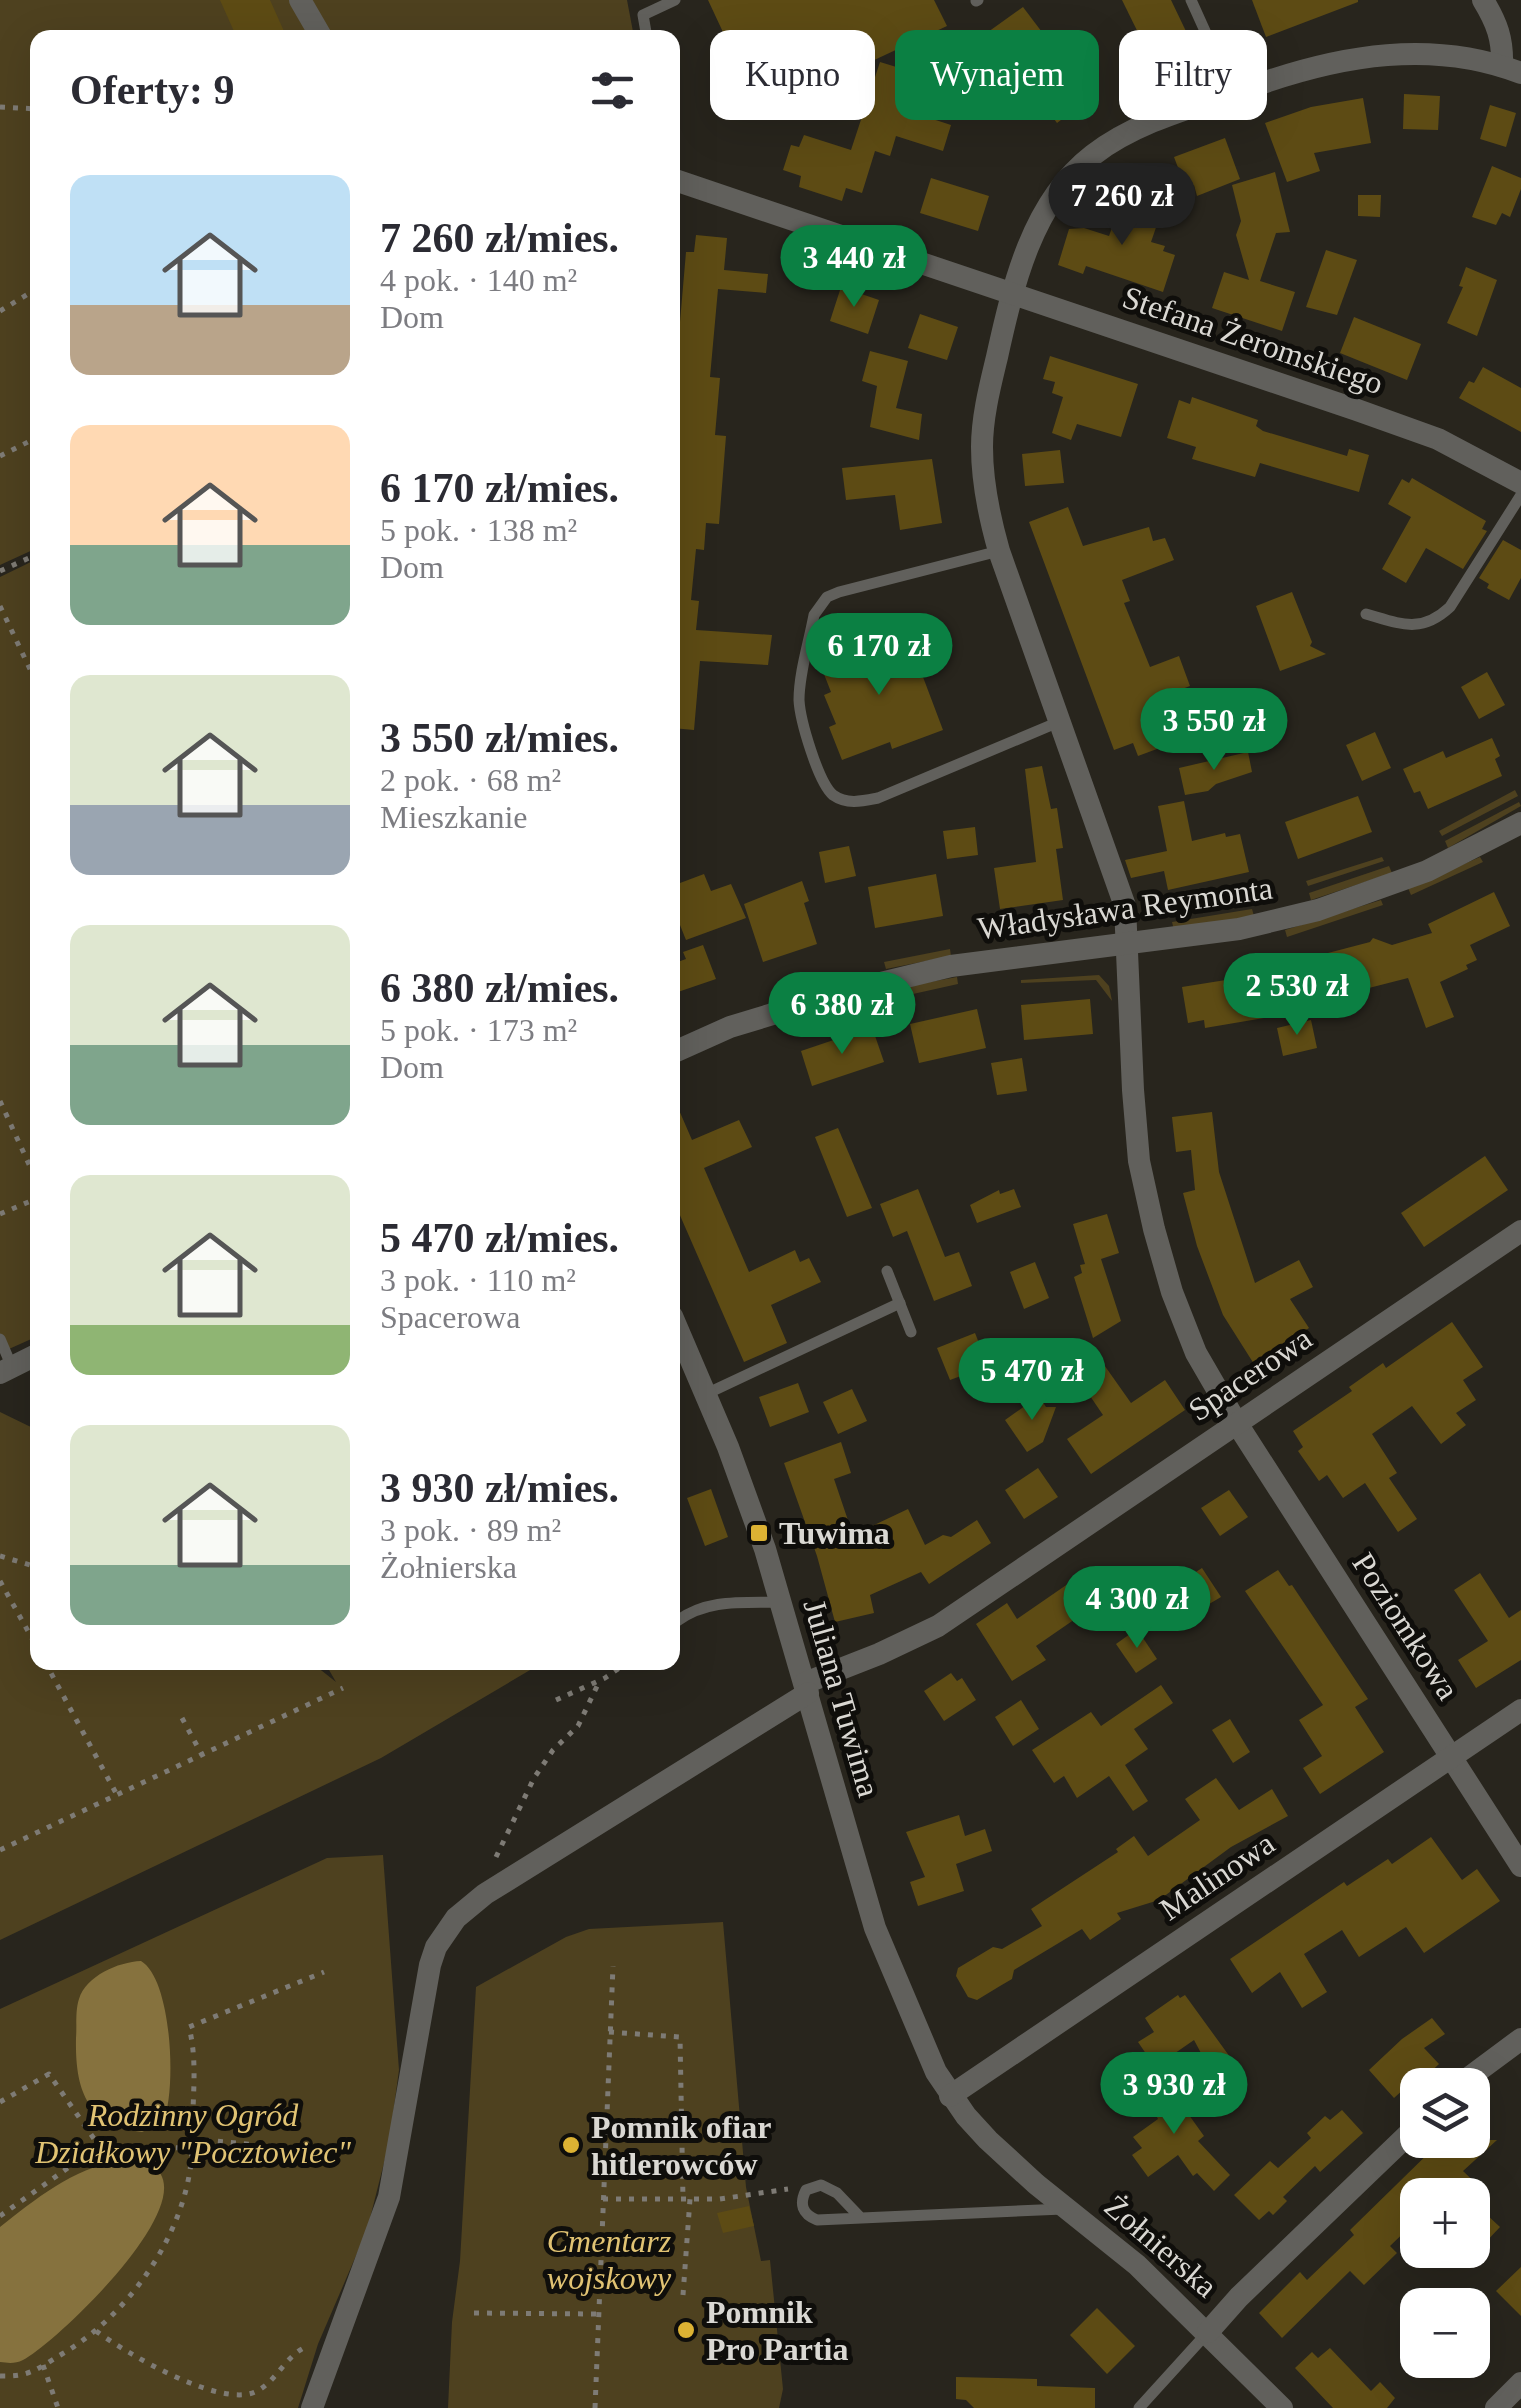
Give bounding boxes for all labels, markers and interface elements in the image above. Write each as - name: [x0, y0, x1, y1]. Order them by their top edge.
- chip: Kupno: [710, 30, 875, 120]
- chip: Wynajem: [895, 30, 1099, 120]
- chip: Filtry: [1119, 30, 1267, 120]
- icon: filters: [585, 63, 640, 118]
- text: Oferty: 9: [70, 67, 234, 113]
- pin: 7 260 zł: [1019, 163, 1225, 248]
- text: 7 260 zł: [1070, 177, 1174, 213]
- icon: home: [150, 215, 270, 335]
- text: 7 260 zł/mies.: [380, 215, 619, 261]
- pin: 3 440 zł: [751, 225, 957, 310]
- text: 3 440 zł: [802, 239, 906, 275]
- text: 4 pok. · 140 m²: [380, 262, 577, 298]
- street label: Stefana Żeromskiego: [1118, 279, 1388, 401]
- text: Dom: [380, 299, 444, 335]
- icon: home: [150, 465, 270, 585]
- text: 6 170 zł/mies.: [380, 465, 619, 511]
- text: 5 pok. · 138 m²: [380, 512, 577, 548]
- text: Dom: [380, 549, 444, 585]
- pin: 6 170 zł: [776, 613, 982, 698]
- text: 6 170 zł: [827, 627, 931, 663]
- pin: 3 550 zł: [1111, 688, 1317, 773]
- text: 3 550 zł: [1162, 702, 1266, 738]
- icon: home: [150, 715, 270, 835]
- text: 3 550 zł/mies.: [380, 715, 619, 761]
- text: 2 pok. · 68 m²: [380, 762, 561, 798]
- text: Mieszkanie: [380, 799, 528, 835]
- street label: Władysława Reymonta: [975, 869, 1275, 947]
- pin: 2 530 zł: [1194, 953, 1400, 1038]
- icon: home: [150, 965, 270, 1085]
- text: 6 380 zł/mies.: [380, 965, 619, 1011]
- text: 2 530 zł: [1245, 967, 1349, 1003]
- pin: 6 380 zł: [739, 972, 945, 1057]
- text: 6 380 zł: [790, 986, 894, 1022]
- text: 5 pok. · 173 m²: [380, 1012, 577, 1048]
- text: Dom: [380, 1049, 444, 1085]
- icon: home: [150, 1215, 270, 1335]
- text: 5 470 zł/mies.: [380, 1215, 619, 1261]
- text: 3 pok. · 110 m²: [380, 1262, 576, 1298]
- text: Spacerowa: [380, 1299, 520, 1335]
- street label: Spacerowa: [1182, 1320, 1318, 1428]
- pin: 5 470 zł: [929, 1338, 1135, 1423]
- text: 5 470 zł: [980, 1352, 1084, 1388]
- icon: home: [150, 1465, 270, 1585]
- text: 3 930 zł/mies.: [380, 1465, 619, 1511]
- text: 3 pok. · 89 m²: [380, 1512, 561, 1548]
- place label: Tuwima: [779, 1515, 890, 1551]
- marker: Tuwima: [748, 1522, 770, 1544]
- street label: Poziomkowa: [1345, 1546, 1467, 1706]
- text: Żołnierska: [380, 1549, 517, 1585]
- pin: 4 300 zł: [1034, 1566, 1240, 1651]
- text: 4 300 zł: [1085, 1580, 1189, 1616]
- street label: Juliana Tuwima: [797, 1595, 887, 1801]
- street label: Malinowa: [1153, 1825, 1281, 1927]
- pin: 3 930 zł: [1071, 2052, 1277, 2137]
- text: 3 930 zł: [1122, 2066, 1226, 2102]
- map controls: [1400, 2068, 1490, 2378]
- button: layers: [1400, 2068, 1490, 2158]
- park label: Rodzinny Ogród Działkowy "Pocztowiec": [34, 2097, 351, 2170]
- place label: Pomnik ofiar hitlerowców: [591, 2109, 771, 2182]
- marker: Pomnik ofiar hitlerowców: [560, 2134, 582, 2156]
- button: +: [1400, 2178, 1490, 2268]
- street label: Żołnierska: [1098, 2188, 1224, 2304]
- park label: Cmentarz wojskowy: [547, 2223, 672, 2296]
- button: −: [1400, 2288, 1490, 2378]
- place label: Pomnik Pro Partia: [706, 2294, 848, 2367]
- marker: Pomnik Pro Partia: [675, 2319, 697, 2341]

